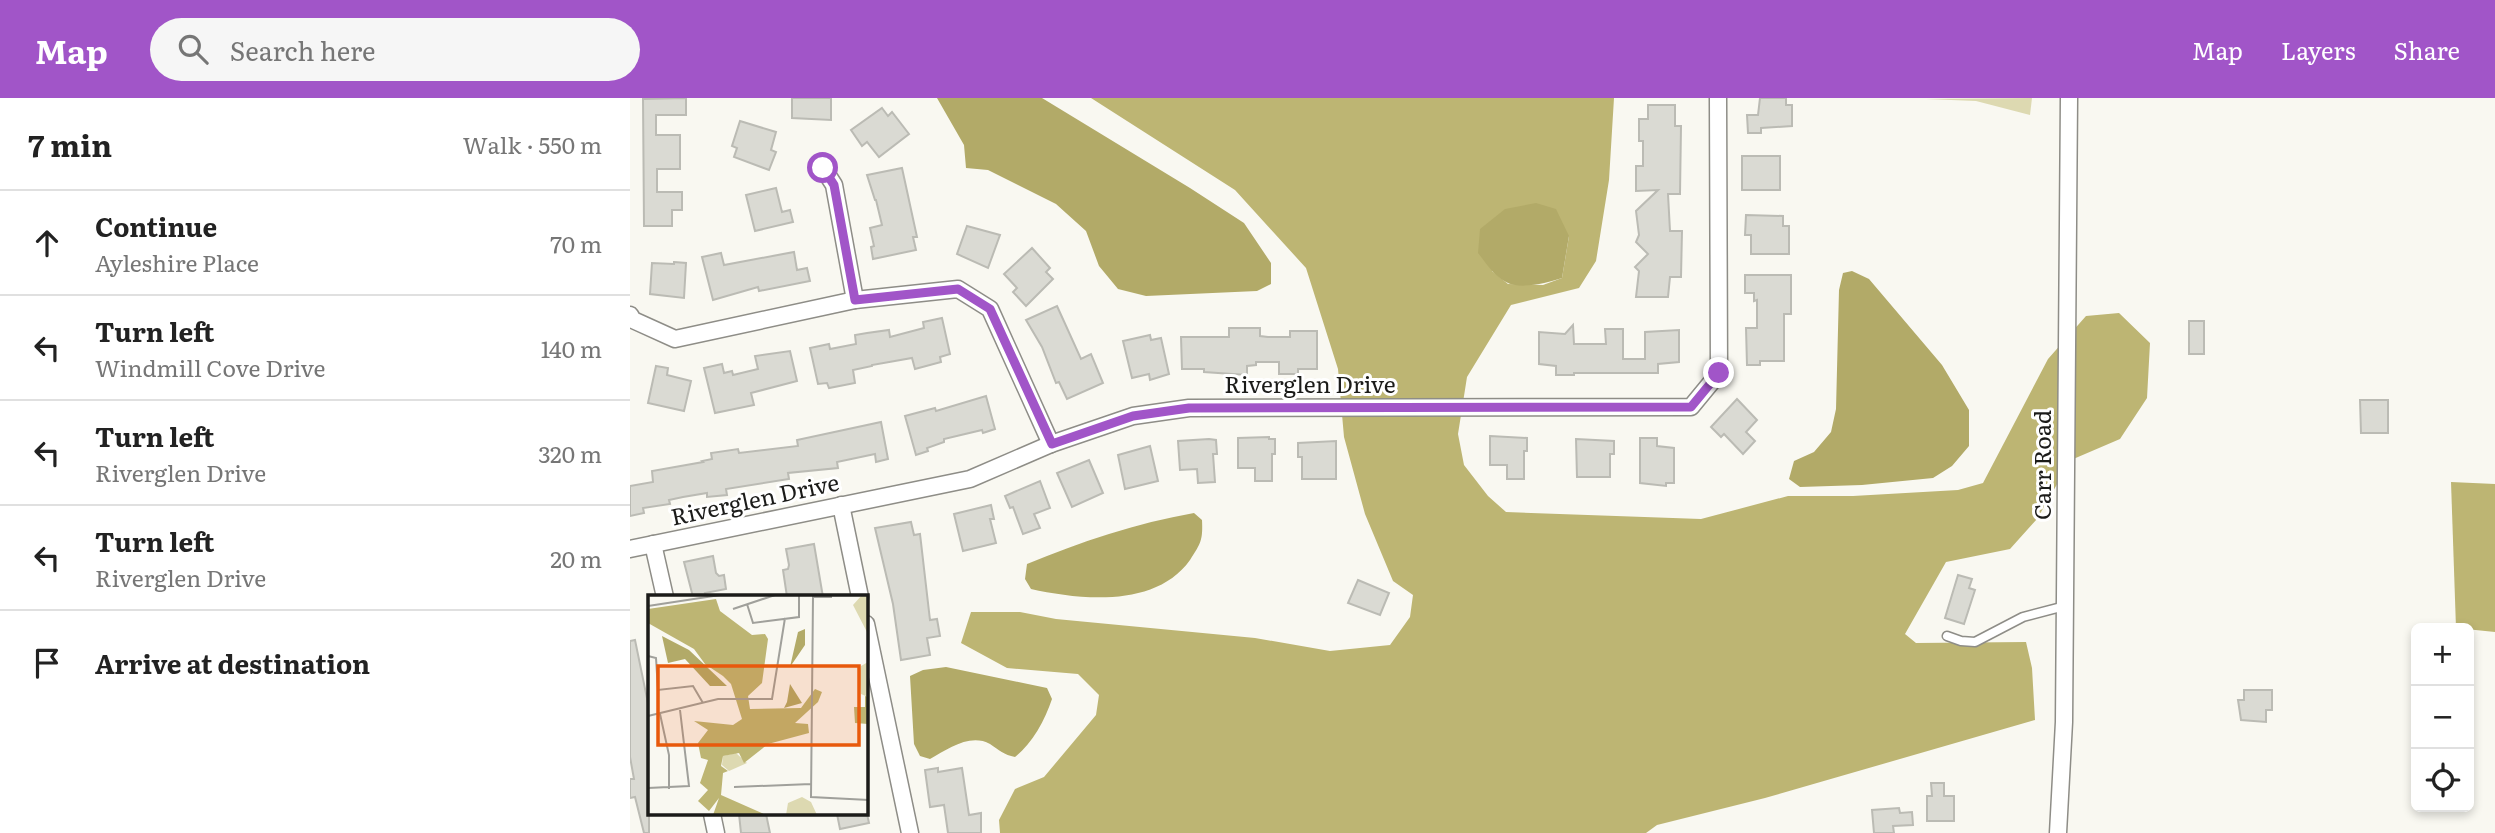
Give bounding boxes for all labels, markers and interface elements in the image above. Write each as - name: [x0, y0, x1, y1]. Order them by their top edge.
- search box: [150, 18, 640, 81]
- text: Map: [35, 25, 108, 74]
- icon: search: [174, 30, 212, 68]
- text: Search here: [230, 30, 376, 69]
- text: Map: [2192, 32, 2243, 67]
- text: Layers: [2281, 32, 2355, 67]
- text: Share: [2393, 32, 2460, 67]
- text: 7 min: [28, 122, 112, 166]
- text: Walk · 550 m: [463, 127, 602, 161]
- route start: [807, 152, 838, 183]
- text: Continue: [95, 206, 217, 245]
- icon: ahead: [28, 224, 66, 262]
- text: 70 m: [550, 226, 602, 260]
- text: Ayleshire Place: [95, 245, 259, 279]
- text: Turn left: [95, 311, 214, 350]
- icon: left: [28, 329, 66, 367]
- text: 140 m: [541, 331, 602, 365]
- text: Windmill Cove Drive: [95, 350, 326, 384]
- route end: [1703, 357, 1734, 388]
- street label: Riverglen Drive: [1224, 366, 1396, 400]
- street label: Carr Road: [2024, 410, 2058, 520]
- text: Turn left: [95, 416, 214, 455]
- icon: left: [28, 434, 66, 472]
- text: 320 m: [538, 436, 602, 470]
- text: Riverglen Drive: [95, 455, 266, 489]
- street label: Riverglen Drive: [667, 464, 842, 532]
- text: Turn left: [95, 521, 214, 560]
- icon: left: [28, 539, 66, 577]
- text: 20 m: [550, 541, 602, 575]
- text: Riverglen Drive: [95, 560, 266, 594]
- inset map: [648, 595, 868, 816]
- map controls: [2411, 623, 2474, 812]
- button: +: [2411, 623, 2474, 686]
- text: Arrive at destination: [95, 643, 370, 682]
- icon: arrive: [28, 644, 66, 682]
- button: −: [2411, 686, 2474, 749]
- button: locate: [2411, 749, 2474, 812]

